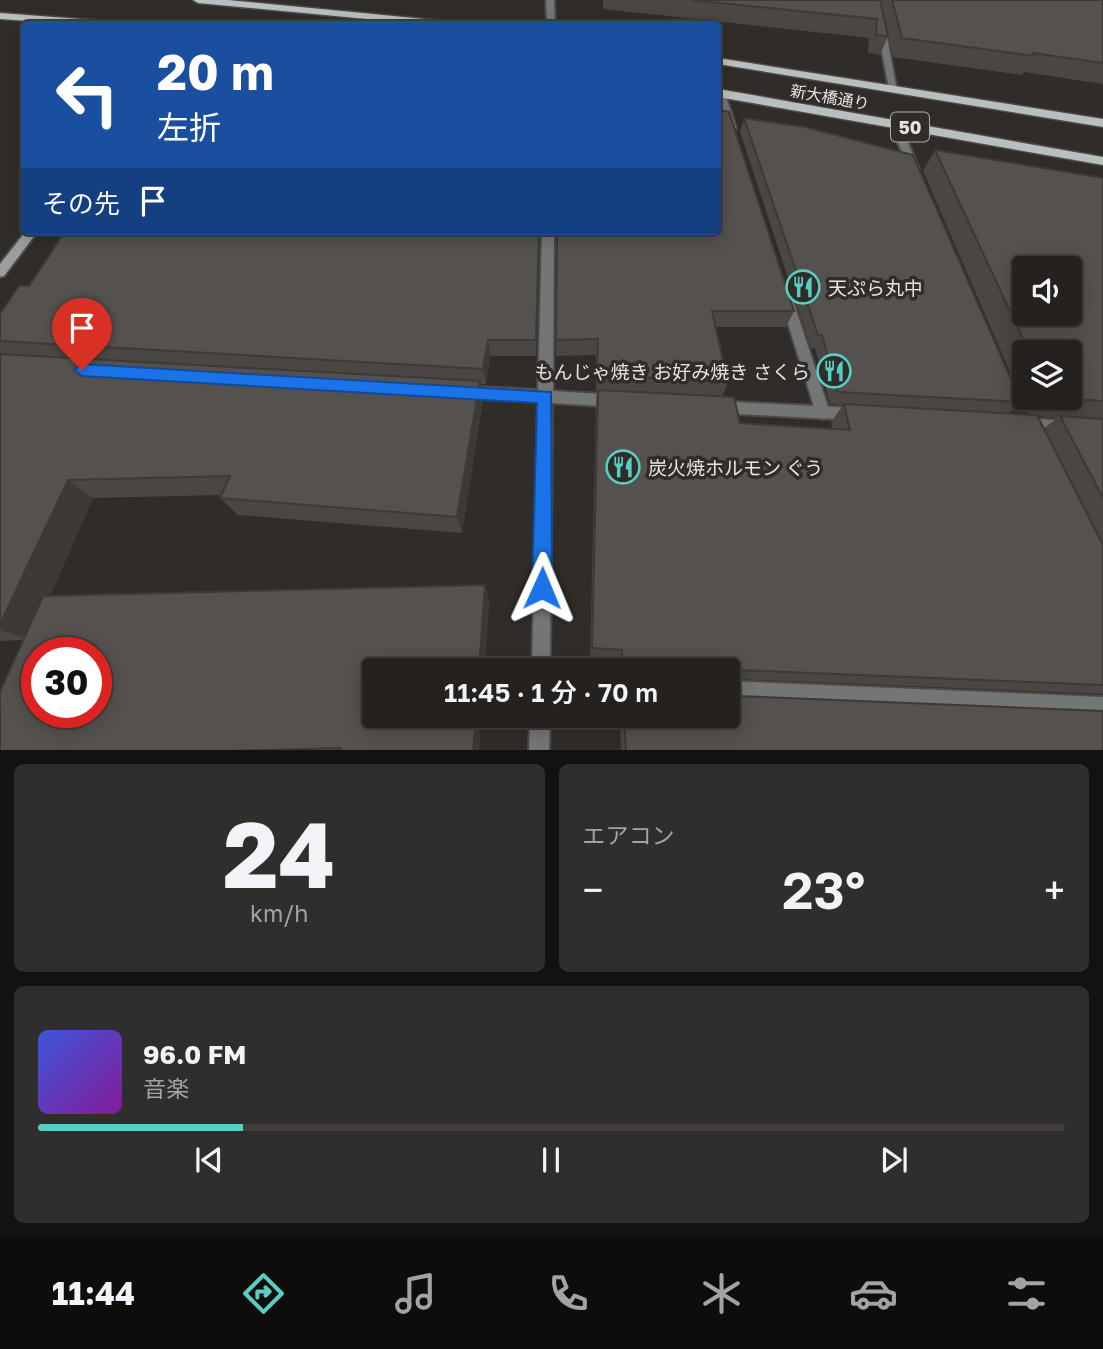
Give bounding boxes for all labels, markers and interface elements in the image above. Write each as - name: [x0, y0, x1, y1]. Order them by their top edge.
- text: 20 m: [157, 42, 274, 101]
- icon: left: [42, 49, 133, 140]
- street label: 新大橋通り: [789, 80, 871, 114]
- text: 左折: [157, 108, 221, 146]
- road number: 50: [891, 112, 929, 142]
- icon: arrive: [134, 182, 172, 220]
- text: その先: [42, 188, 120, 219]
- map controls: [1012, 256, 1082, 410]
- button: sound: [1012, 256, 1082, 326]
- restaurant icon: 天ぷら丸中: [784, 268, 822, 306]
- place label: 天ぷら丸中: [828, 276, 923, 299]
- pin: [52, 298, 112, 370]
- icon: arrive: [63, 309, 101, 347]
- button: layers: [1012, 340, 1082, 410]
- restaurant icon: もんじゃ焼き お好み焼き さくら: [815, 352, 853, 390]
- place label: もんじゃ焼き お好み焼き さくら: [534, 360, 810, 383]
- restaurant icon: 炭火焼ホルモン ぐう: [604, 448, 642, 486]
- place label: 炭火焼ホルモン ぐう: [648, 456, 823, 479]
- position arrow: [505, 551, 579, 625]
- speed limit sign: 30: [21, 637, 112, 728]
- text: 11:45 · 1 分 · 70 m: [444, 677, 658, 708]
- text: 24: [223, 799, 335, 908]
- text: エアコン: [583, 821, 675, 849]
- text: 23°: [782, 858, 865, 920]
- text: −: [583, 867, 603, 912]
- text: +: [1044, 867, 1065, 912]
- text: km/h: [250, 899, 309, 927]
- text: 96.0 FM: [143, 1039, 246, 1070]
- text: 音楽: [143, 1074, 189, 1102]
- icon: previous: [190, 1141, 228, 1179]
- icon: pause: [532, 1141, 570, 1179]
- icon: next: [875, 1141, 913, 1179]
- icon: directions: [239, 1269, 288, 1318]
- icon: music: [391, 1269, 440, 1318]
- icon: phone: [544, 1269, 593, 1318]
- icon: climate: [697, 1269, 746, 1318]
- icon: car: [849, 1269, 898, 1318]
- icon: filters: [1002, 1269, 1051, 1318]
- text: 11:44: [52, 1274, 135, 1312]

